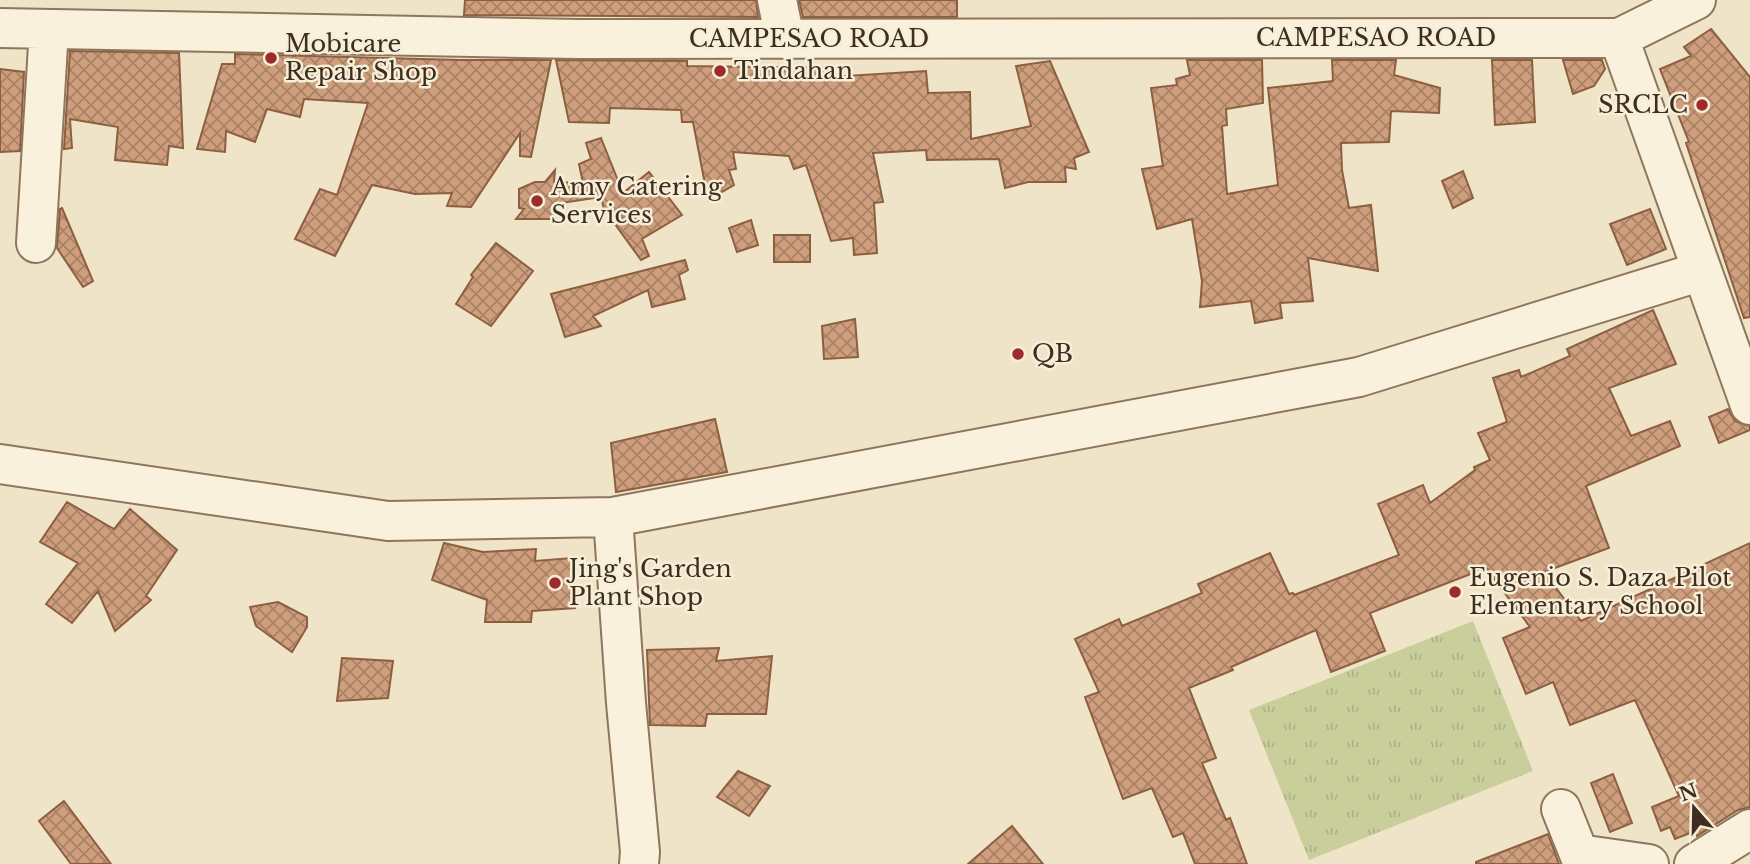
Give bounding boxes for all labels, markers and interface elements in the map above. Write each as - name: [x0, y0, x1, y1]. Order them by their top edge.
- street label: CAMPESAO ROAD: [1256, 23, 1496, 52]
- street label: CAMPESAO ROAD: [689, 24, 929, 53]
- place label: Mobicare Repair Shop: [285, 29, 437, 86]
- marker: Mobicare Repair Shop: [263, 50, 279, 66]
- place label: Tindahan: [734, 56, 853, 85]
- marker: Tindahan: [712, 63, 728, 79]
- place label: SRCLC: [1598, 90, 1688, 119]
- marker: SRCLC: [1694, 97, 1710, 113]
- place label: Amy Catering Services: [550, 172, 723, 229]
- marker: Amy Catering Services: [529, 193, 545, 209]
- place label: QB: [1032, 339, 1073, 368]
- marker: QB: [1010, 346, 1026, 362]
- place label: Jing's Garden Plant Shop: [566, 554, 732, 611]
- place label: Eugenio S. Daza Pilot Elementary School: [1469, 563, 1731, 620]
- marker: Jing's Garden Plant Shop: [547, 575, 563, 591]
- marker: Eugenio S. Daza Pilot Elementary School: [1447, 584, 1463, 600]
- north arrow: [1659, 773, 1729, 843]
- text: N: [1676, 779, 1701, 806]

